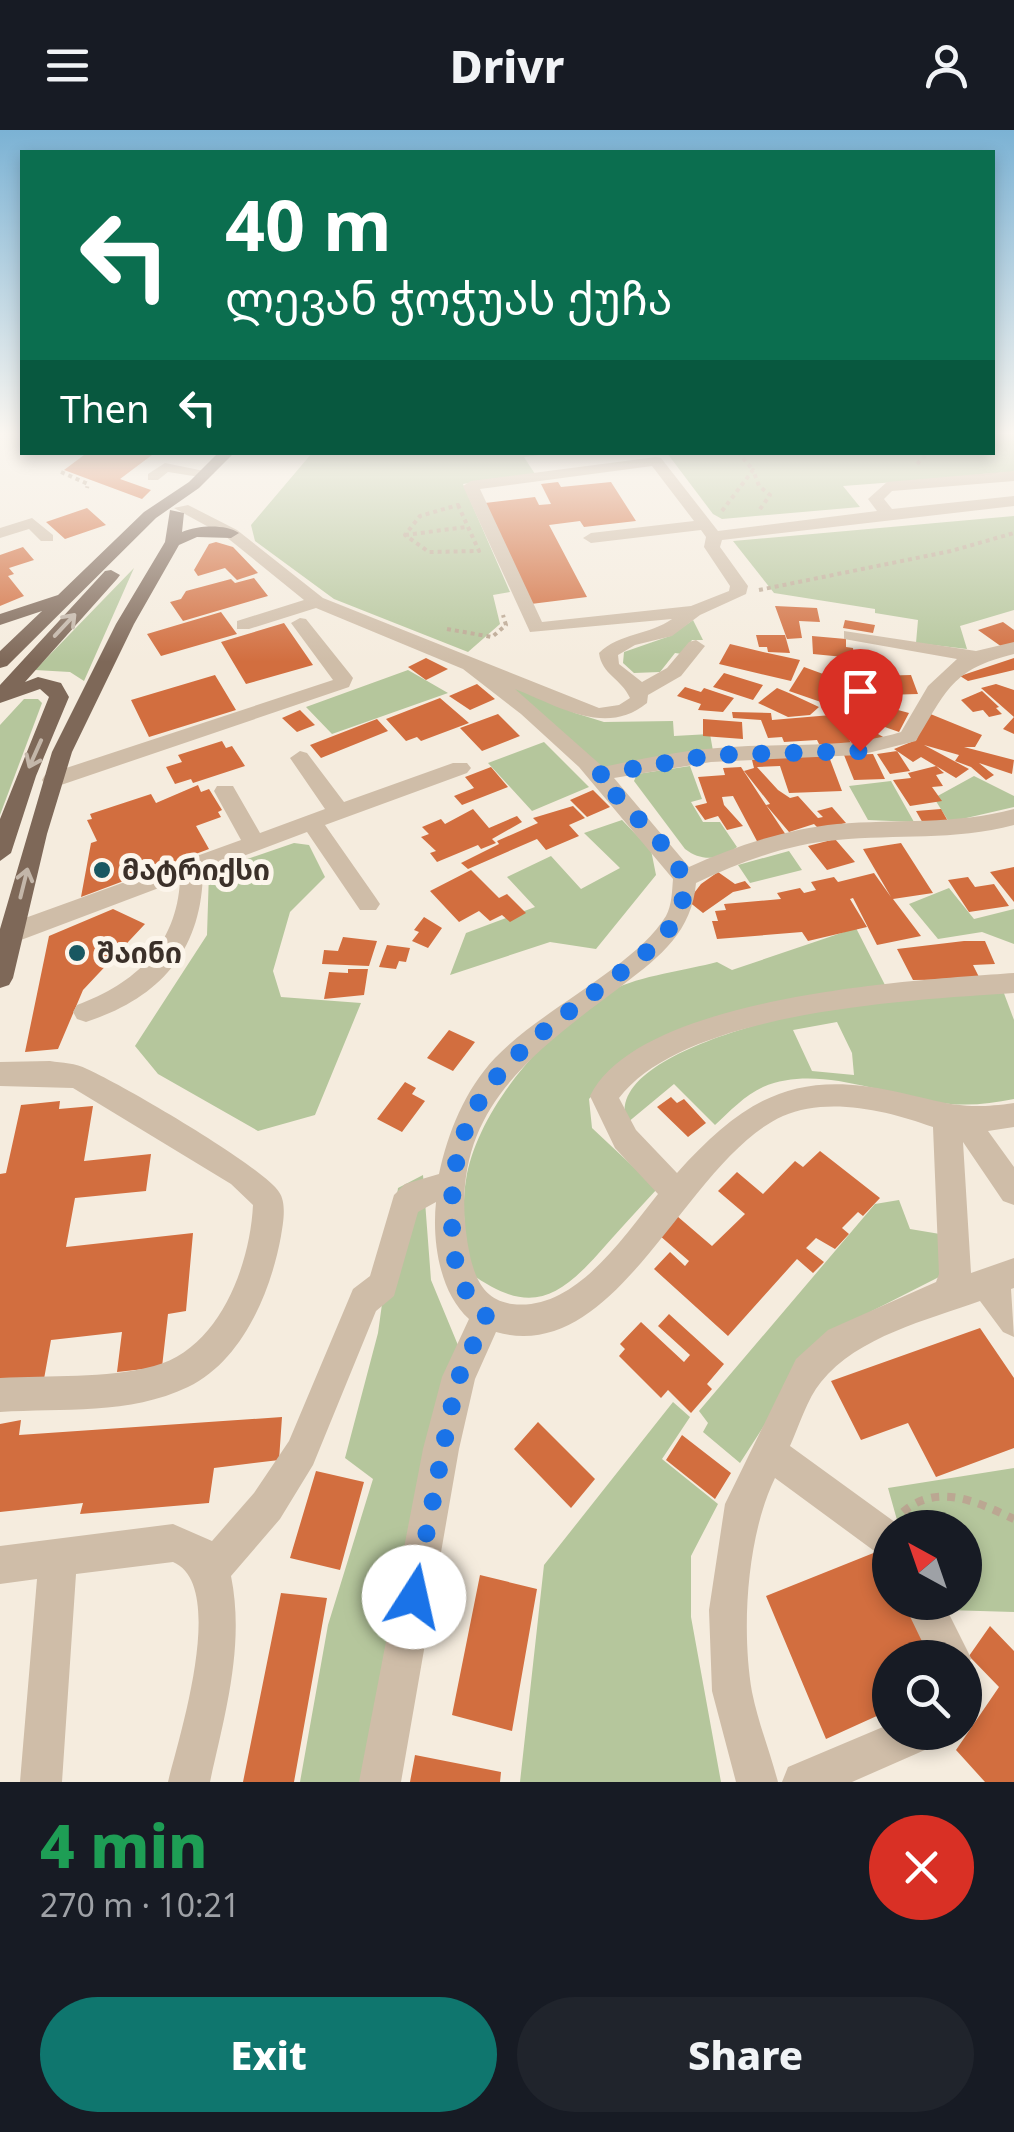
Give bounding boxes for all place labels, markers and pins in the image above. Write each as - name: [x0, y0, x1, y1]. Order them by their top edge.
- pin: [818, 649, 903, 752]
- place label: მატრიქსი: [122, 850, 270, 888]
- marker: მატრიქსი: [91, 859, 113, 881]
- place label: შაინი: [97, 933, 182, 971]
- marker: შაინი: [66, 942, 88, 964]

